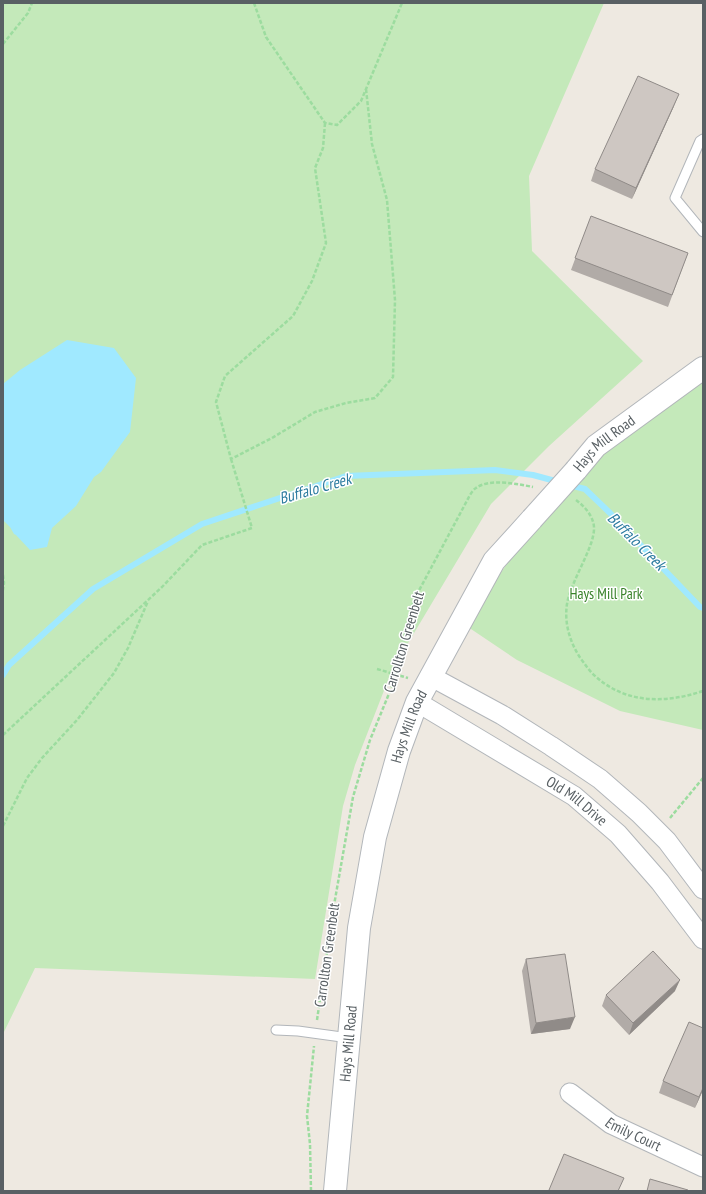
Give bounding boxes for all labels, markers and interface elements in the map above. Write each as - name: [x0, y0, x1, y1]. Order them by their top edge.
- street label: Hays Mill Road: [569, 411, 639, 475]
- water label: Buffalo Creek: [277, 468, 355, 508]
- water label: Buffalo Creek: [604, 508, 671, 575]
- park label: Hays Mill Park: [569, 584, 643, 603]
- street label: Carrollton Greenbelt: [379, 589, 428, 695]
- street label: Hays Mill Road: [386, 686, 431, 765]
- street label: Old Mill Drive: [543, 772, 611, 830]
- street label: Carrollton Greenbelt: [310, 901, 343, 1008]
- street label: Hays Mill Road: [335, 1005, 361, 1083]
- street label: Emily Court: [601, 1113, 664, 1155]

